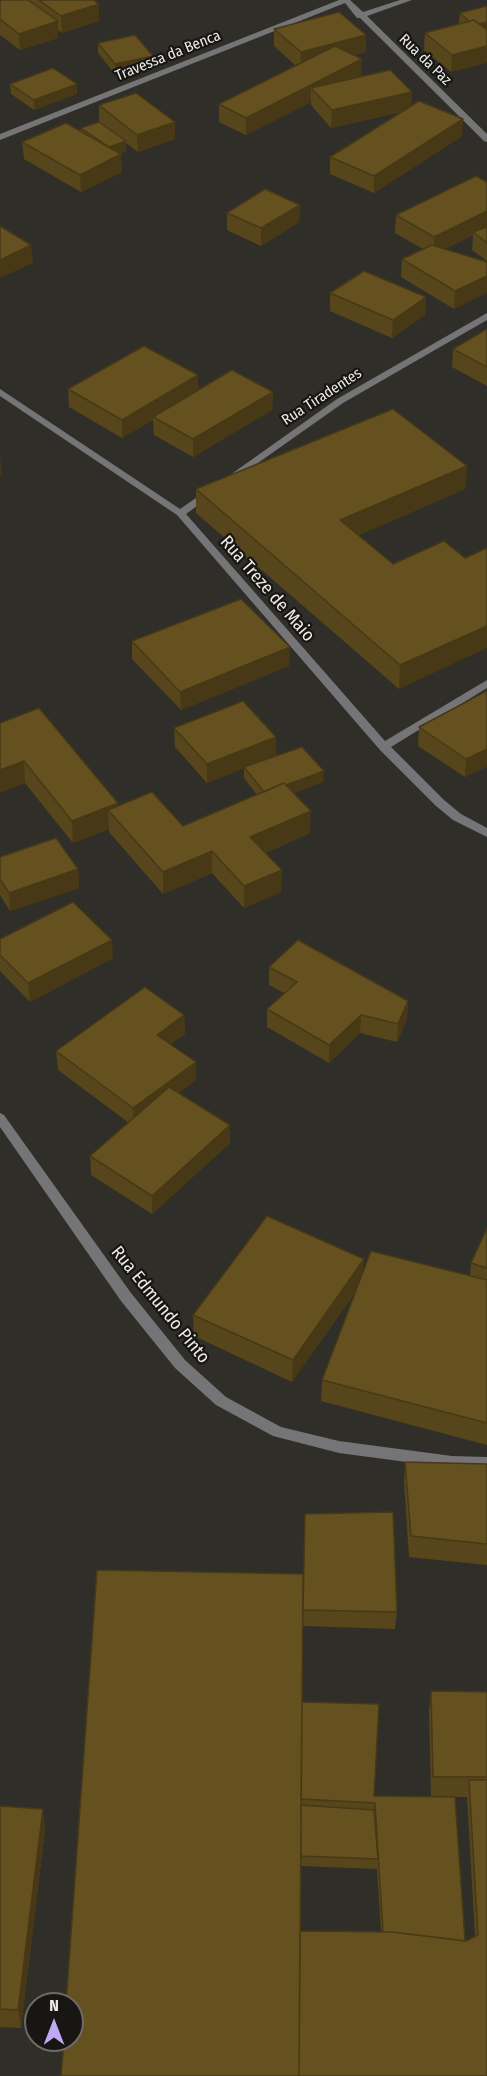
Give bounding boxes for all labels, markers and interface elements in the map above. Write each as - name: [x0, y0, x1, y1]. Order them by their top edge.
- street label: Travessa da Benca: [113, 27, 223, 85]
- street label: Rua da Paz: [395, 31, 455, 89]
- street label: Rua Tiradentes: [279, 365, 365, 429]
- street label: Rua Treze de Maio: [215, 532, 319, 646]
- street label: Rua Edmundo Pinto: [106, 1242, 214, 1368]
- north arrow: [24, 1992, 84, 2052]
- text: N: [49, 1996, 59, 2015]

